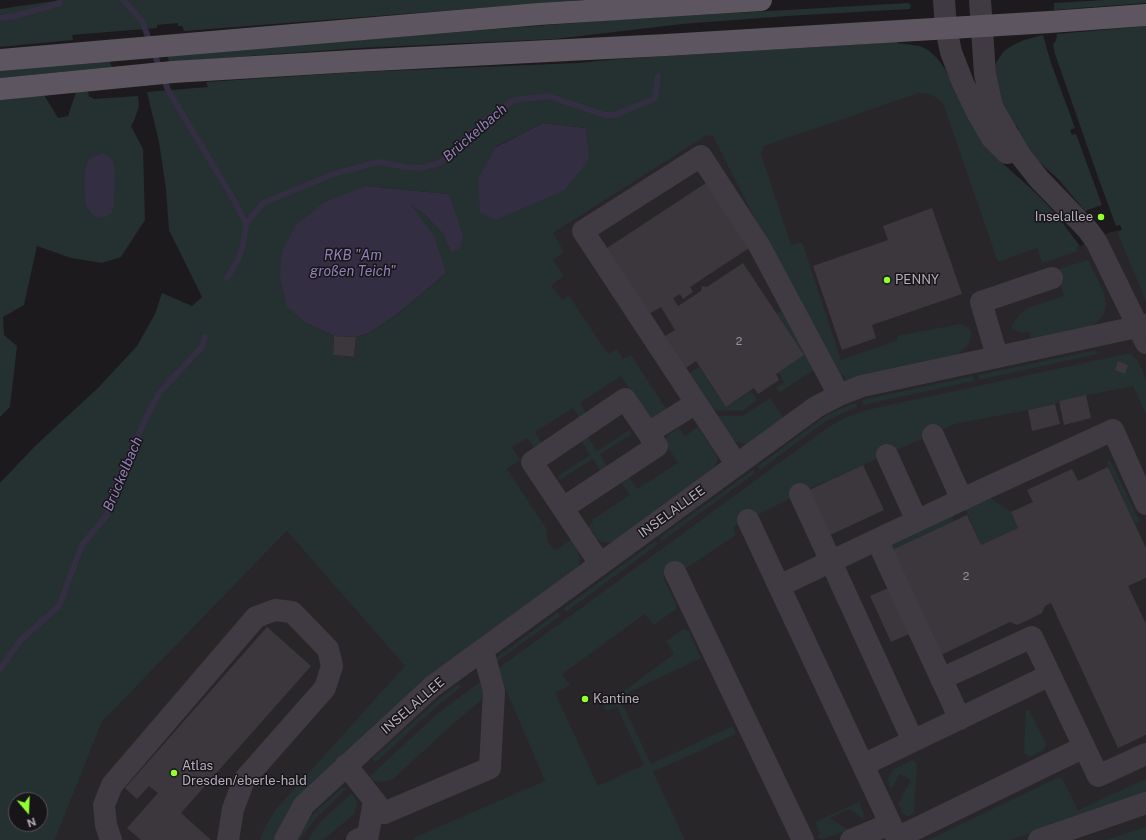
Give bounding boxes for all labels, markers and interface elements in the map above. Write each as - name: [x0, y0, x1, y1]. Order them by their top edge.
- water label: Brückelbach: [440, 101, 510, 165]
- place label: Inselallee: [1035, 209, 1093, 225]
- marker: Inselallee: [1096, 212, 1106, 222]
- water label: RKB "Am großen Teich": [310, 248, 396, 280]
- place label: PENNY: [895, 272, 939, 288]
- marker: PENNY: [882, 275, 892, 285]
- house number: 2: [736, 335, 742, 349]
- water label: Brückelbach: [100, 434, 146, 514]
- street label: INSELALLEE: [636, 483, 708, 541]
- house number: 2: [963, 570, 969, 584]
- street label: INSELALLEE: [378, 674, 448, 738]
- place label: Kantine: [593, 691, 639, 707]
- marker: Kantine: [580, 694, 590, 704]
- place label: Atlas Dresden/eberle-hald: [182, 758, 307, 789]
- marker: Atlas Dresden/eberle-hald: [169, 768, 179, 778]
- north arrow: [8, 792, 48, 832]
- text: N: [26, 815, 38, 829]

